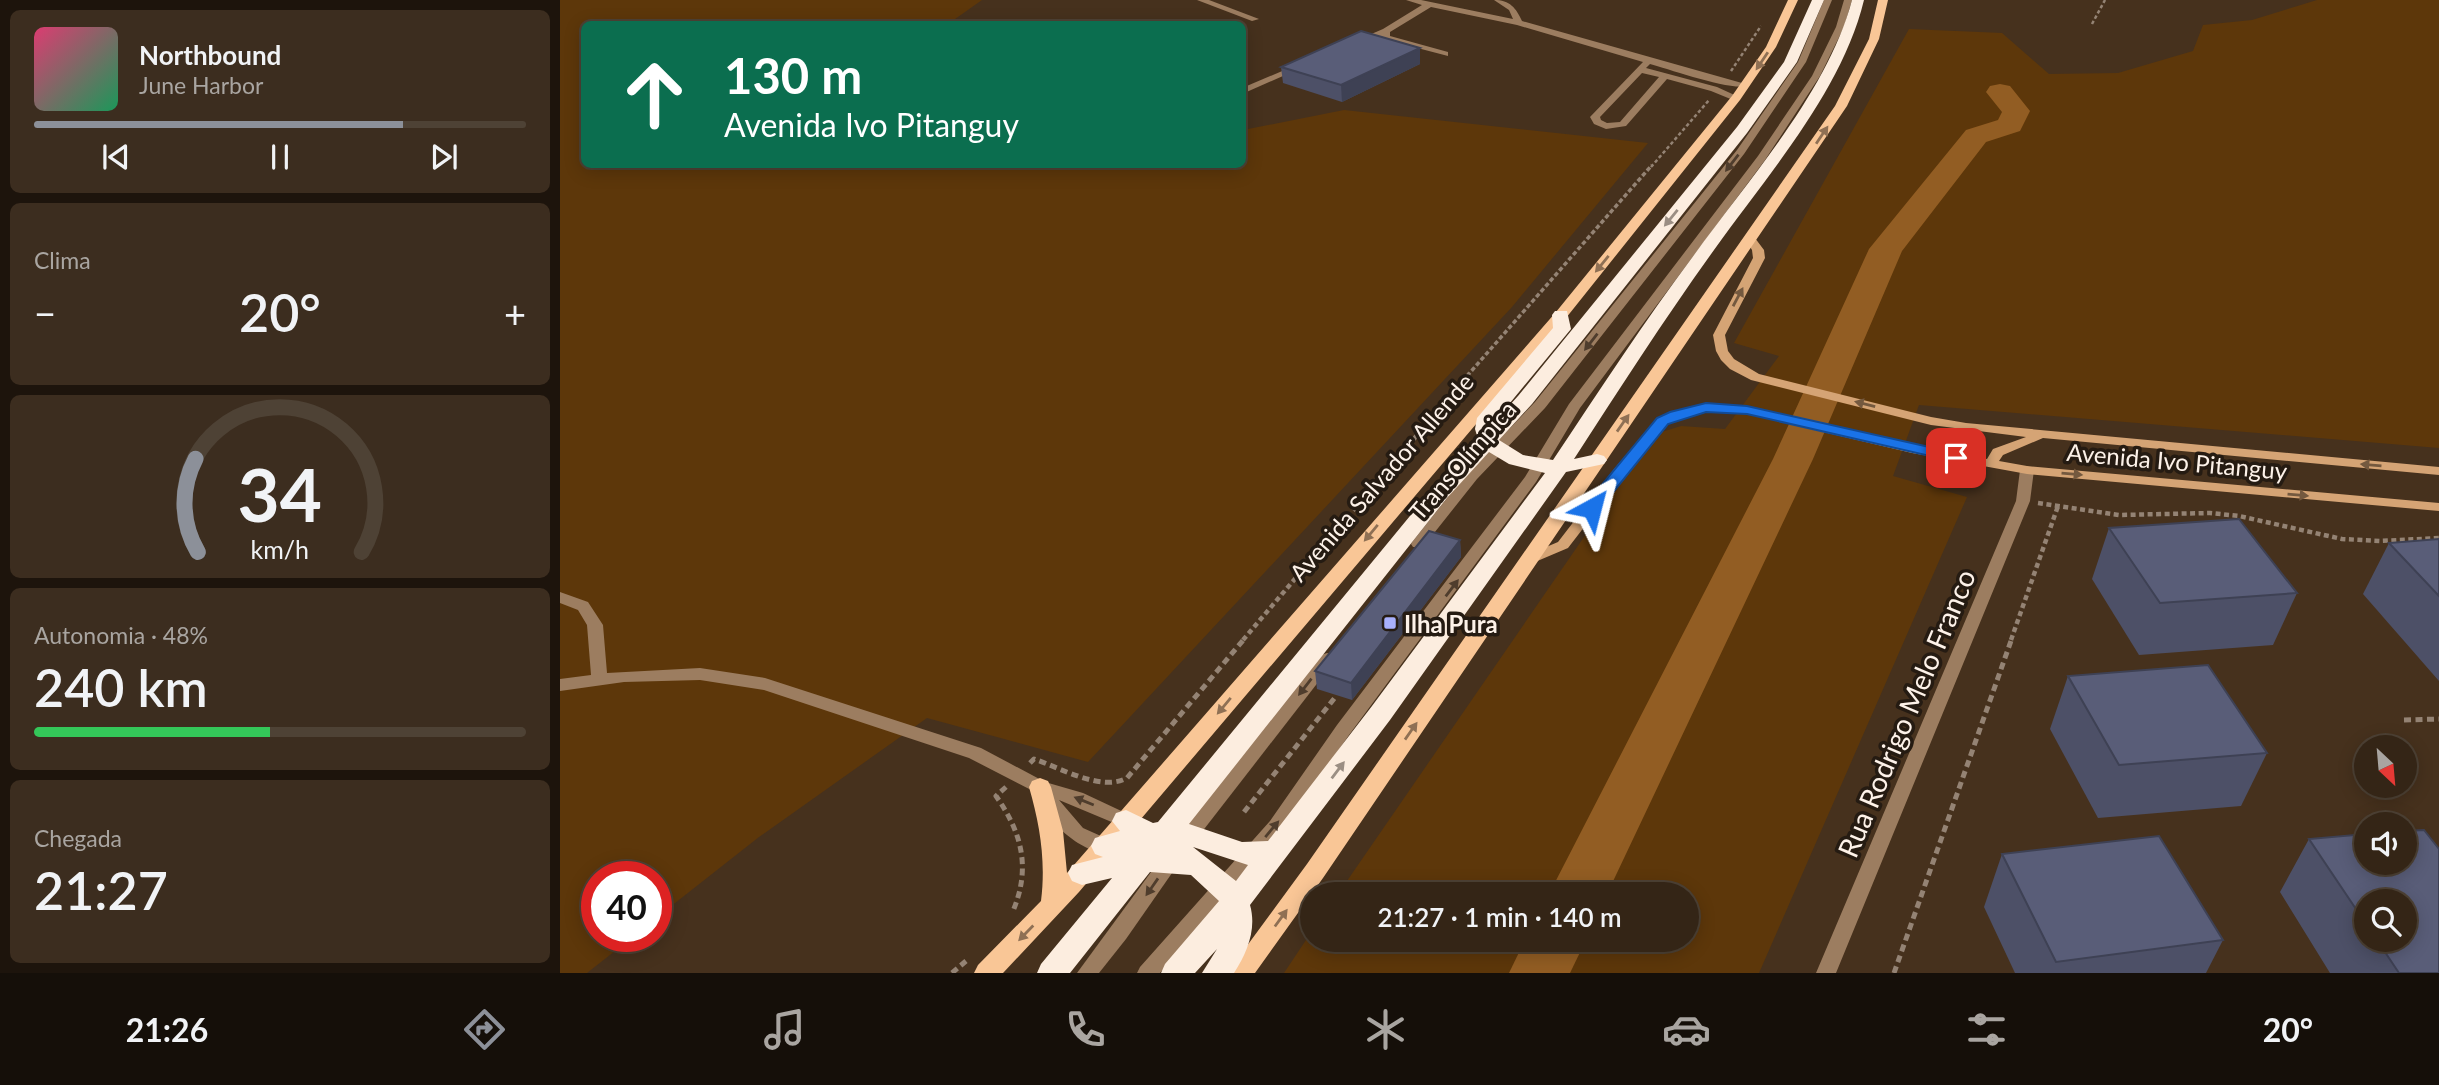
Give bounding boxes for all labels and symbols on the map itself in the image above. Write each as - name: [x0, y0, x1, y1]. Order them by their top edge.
- one-way arrow: [1756, 51, 1769, 70]
- one-way arrow: [1815, 126, 1829, 144]
- one-way arrow: [1724, 154, 1739, 172]
- one-way arrow: [1664, 209, 1679, 226]
- one-way arrow: [1595, 255, 1610, 272]
- one-way arrow: [1732, 287, 1744, 307]
- one-way arrow: [1584, 333, 1599, 351]
- street label: Avenida Salvador Allende: [1283, 367, 1479, 587]
- street label: TransOlímpica: [1402, 395, 1522, 525]
- one-way arrow: [1854, 399, 1876, 410]
- one-way arrow: [1616, 414, 1630, 432]
- pin: [1926, 428, 1986, 488]
- street label: Avenida Ivo Pitanguy: [2066, 437, 2289, 485]
- one-way arrow: [2360, 459, 2382, 470]
- one-way arrow: [2061, 469, 2083, 480]
- position arrow: [1555, 471, 1629, 545]
- one-way arrow: [2288, 490, 2310, 501]
- one-way arrow: [1364, 523, 1379, 541]
- street label: Rua Rodrigo Melo Franco: [1830, 564, 1982, 862]
- one-way arrow: [1445, 579, 1459, 597]
- place label: Ilha Pura: [1404, 609, 1498, 638]
- marker: Ilha Pura: [1382, 615, 1398, 631]
- one-way arrow: [1298, 678, 1313, 695]
- one-way arrow: [1217, 698, 1232, 715]
- one-way arrow: [1404, 721, 1417, 741]
- north arrow: [2354, 735, 2417, 798]
- one-way arrow: [1330, 761, 1344, 779]
- one-way arrow: [1073, 796, 1094, 807]
- one-way arrow: [1264, 820, 1280, 838]
- speed limit sign: 40: [581, 861, 672, 952]
- one-way arrow: [1145, 878, 1159, 896]
- one-way arrow: [1274, 909, 1288, 927]
- one-way arrow: [1019, 924, 1035, 941]

